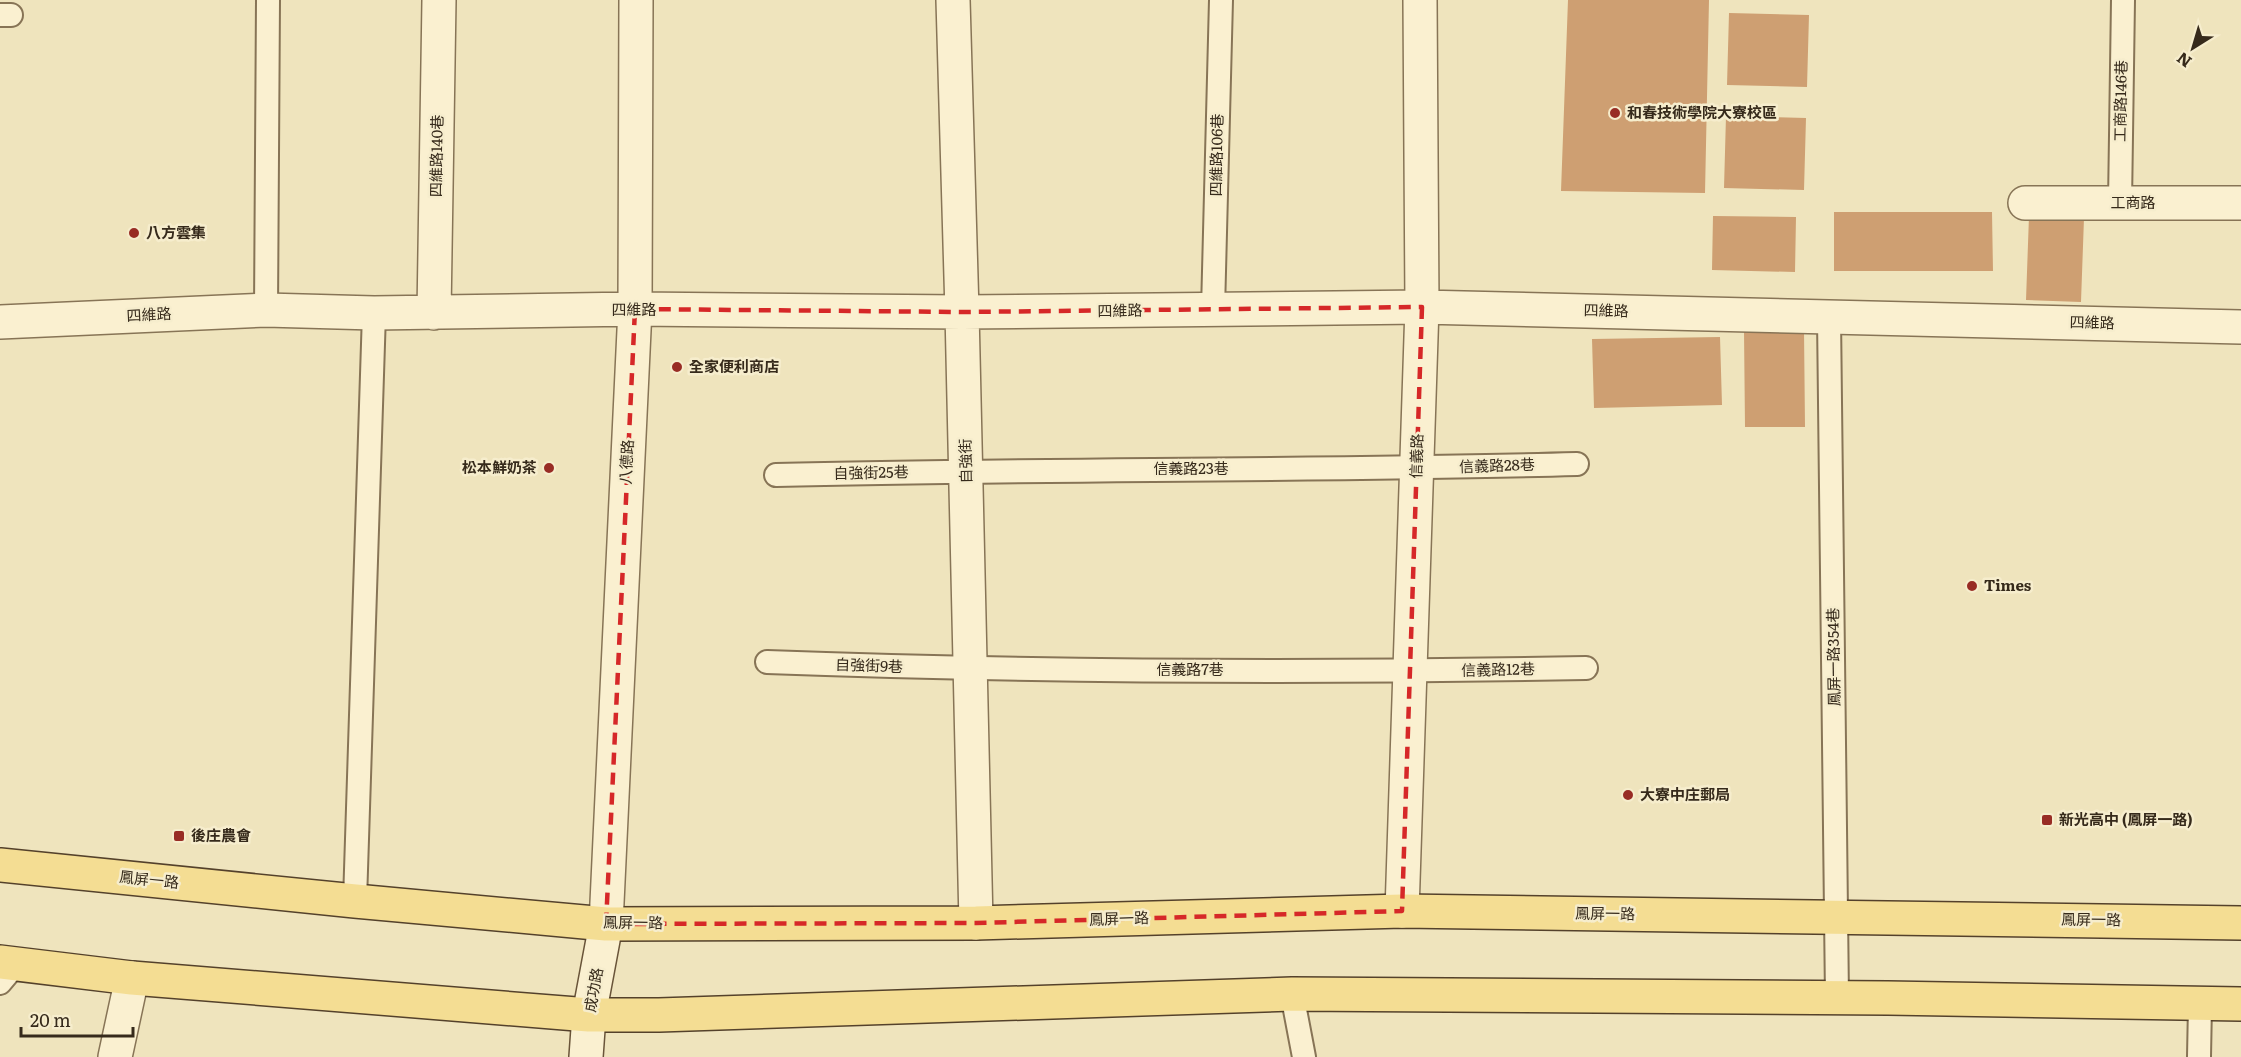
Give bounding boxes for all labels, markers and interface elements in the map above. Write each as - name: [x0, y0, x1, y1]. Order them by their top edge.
- north arrow: [2163, 18, 2223, 78]
- text: N: [2171, 47, 2196, 74]
- street label: 工商路146巷: [2107, 60, 2132, 142]
- place label: 和春技術學院大寮校區: [1627, 100, 1777, 123]
- marker: 和春技術學院大寮校區: [1608, 106, 1622, 120]
- street label: 四維路106巷: [1203, 113, 1228, 197]
- street label: 四維路140巷: [423, 115, 448, 197]
- street label: 工商路: [2110, 190, 2156, 213]
- place label: 八方雲集: [146, 220, 206, 243]
- marker: 八方雲集: [127, 226, 141, 240]
- street label: 四維路: [611, 297, 657, 320]
- street label: 四維路: [1097, 298, 1143, 321]
- street label: 四維路: [1583, 298, 1629, 321]
- street label: 四維路: [126, 301, 172, 326]
- street label: 四維路: [2069, 310, 2115, 333]
- place label: 全家便利商店: [689, 354, 779, 377]
- marker: 全家便利商店: [670, 360, 684, 374]
- street label: 信義路: [1403, 433, 1428, 479]
- street label: 自強街: [953, 438, 976, 484]
- street label: 八德路: [613, 439, 638, 485]
- street label: 信義路28巷: [1459, 452, 1535, 477]
- place label: 松本鮮奶茶: [462, 455, 537, 478]
- street label: 信義路23巷: [1153, 456, 1229, 479]
- street label: 自強街25巷: [833, 459, 909, 484]
- marker: 松本鮮奶茶: [542, 461, 556, 475]
- place label: Times: [1984, 573, 2032, 596]
- marker: Times: [1965, 579, 1979, 593]
- street label: 鳳屏一路354巷: [1820, 607, 1845, 707]
- street label: 自強街9巷: [835, 652, 903, 677]
- street label: 信義路12巷: [1461, 656, 1535, 681]
- street label: 信義路7巷: [1156, 657, 1224, 680]
- place label: 大寮中庄郵局: [1640, 782, 1730, 805]
- marker: 大寮中庄郵局: [1621, 788, 1635, 802]
- place label: 新光高中 (鳳屏一路): [2059, 807, 2193, 830]
- marker: 新光高中 (鳳屏一路): [2040, 813, 2054, 827]
- place label: 後庄農會: [191, 823, 251, 846]
- marker: 後庄農會: [172, 829, 186, 843]
- street label: 鳳屏一路: [118, 864, 180, 893]
- street label: 鳳屏一路: [1575, 900, 1635, 925]
- street label: 鳳屏一路: [1089, 905, 1149, 930]
- street label: 鳳屏一路: [2061, 906, 2121, 931]
- street label: 鳳屏一路: [603, 909, 663, 934]
- street label: 成功路: [577, 966, 608, 1014]
- scale bar: [21, 1000, 134, 1038]
- text: 20 m: [30, 1006, 71, 1033]

